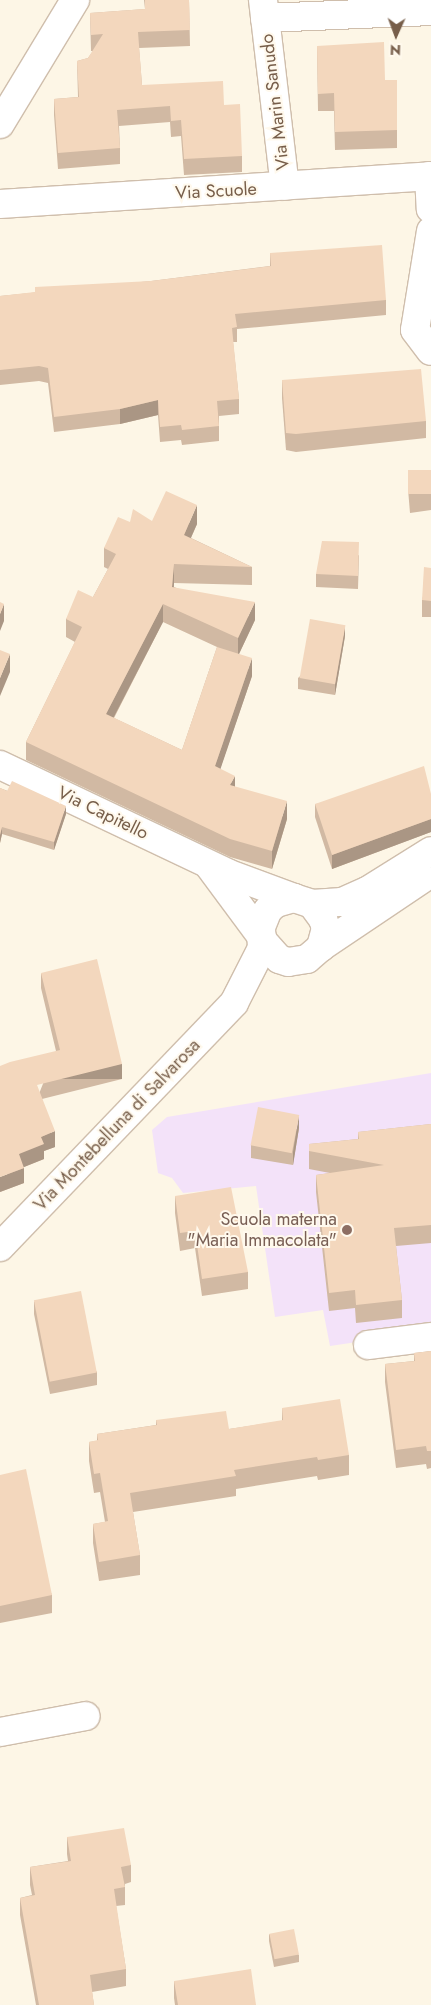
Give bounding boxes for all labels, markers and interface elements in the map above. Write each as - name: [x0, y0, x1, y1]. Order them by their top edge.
- north arrow: [371, 10, 421, 60]
- street label: Via Marin Sanudo: [256, 33, 294, 171]
- text: N: [390, 40, 401, 60]
- street label: Via Scuole: [175, 178, 257, 204]
- street label: Via Capitello: [54, 782, 152, 844]
- street label: Via Montebelluna di Salvarosa: [29, 1035, 205, 1215]
- place label: Scuola materna "Maria Immacolata": [187, 1209, 337, 1252]
- marker: Scuola materna "Maria Immacolata": [341, 1224, 353, 1236]

